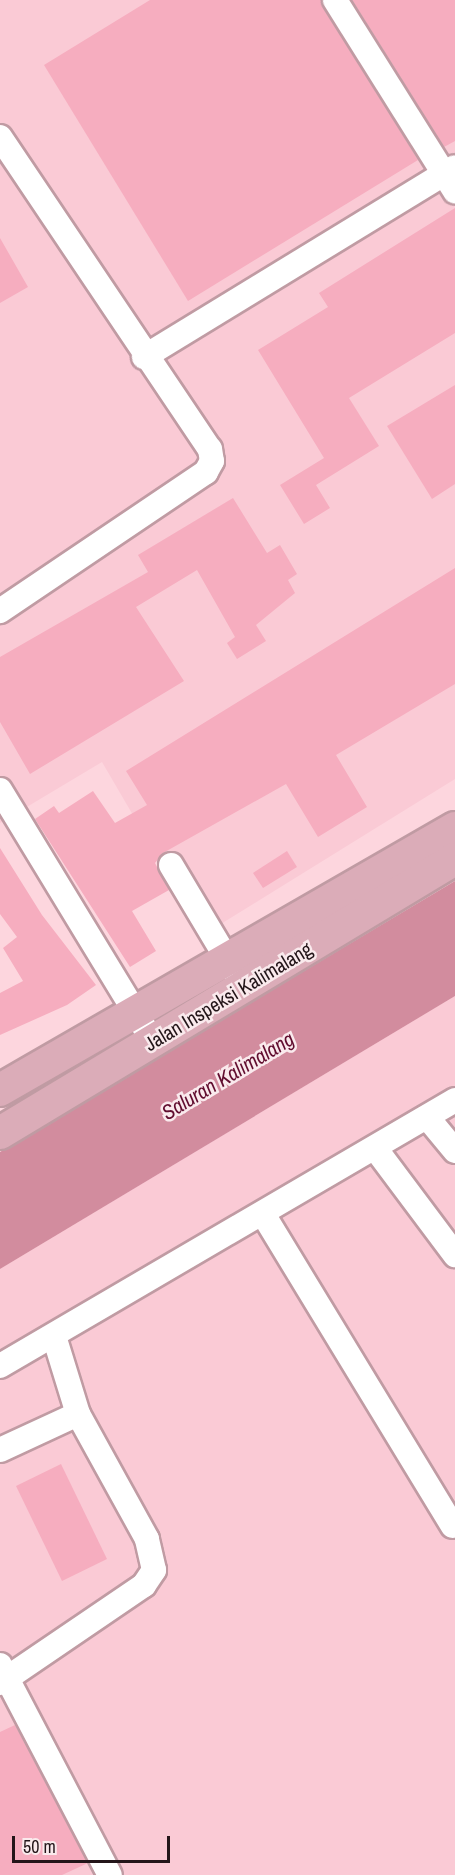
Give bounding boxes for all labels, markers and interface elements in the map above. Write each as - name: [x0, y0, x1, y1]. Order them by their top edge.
- street label: Jalan Inspeksi Kalimalang: [140, 936, 316, 1056]
- water label: Saluran Kalimalang: [157, 1027, 299, 1125]
- scale bar: [15, 1824, 172, 1862]
- text: 50 m: [23, 1834, 56, 1859]

